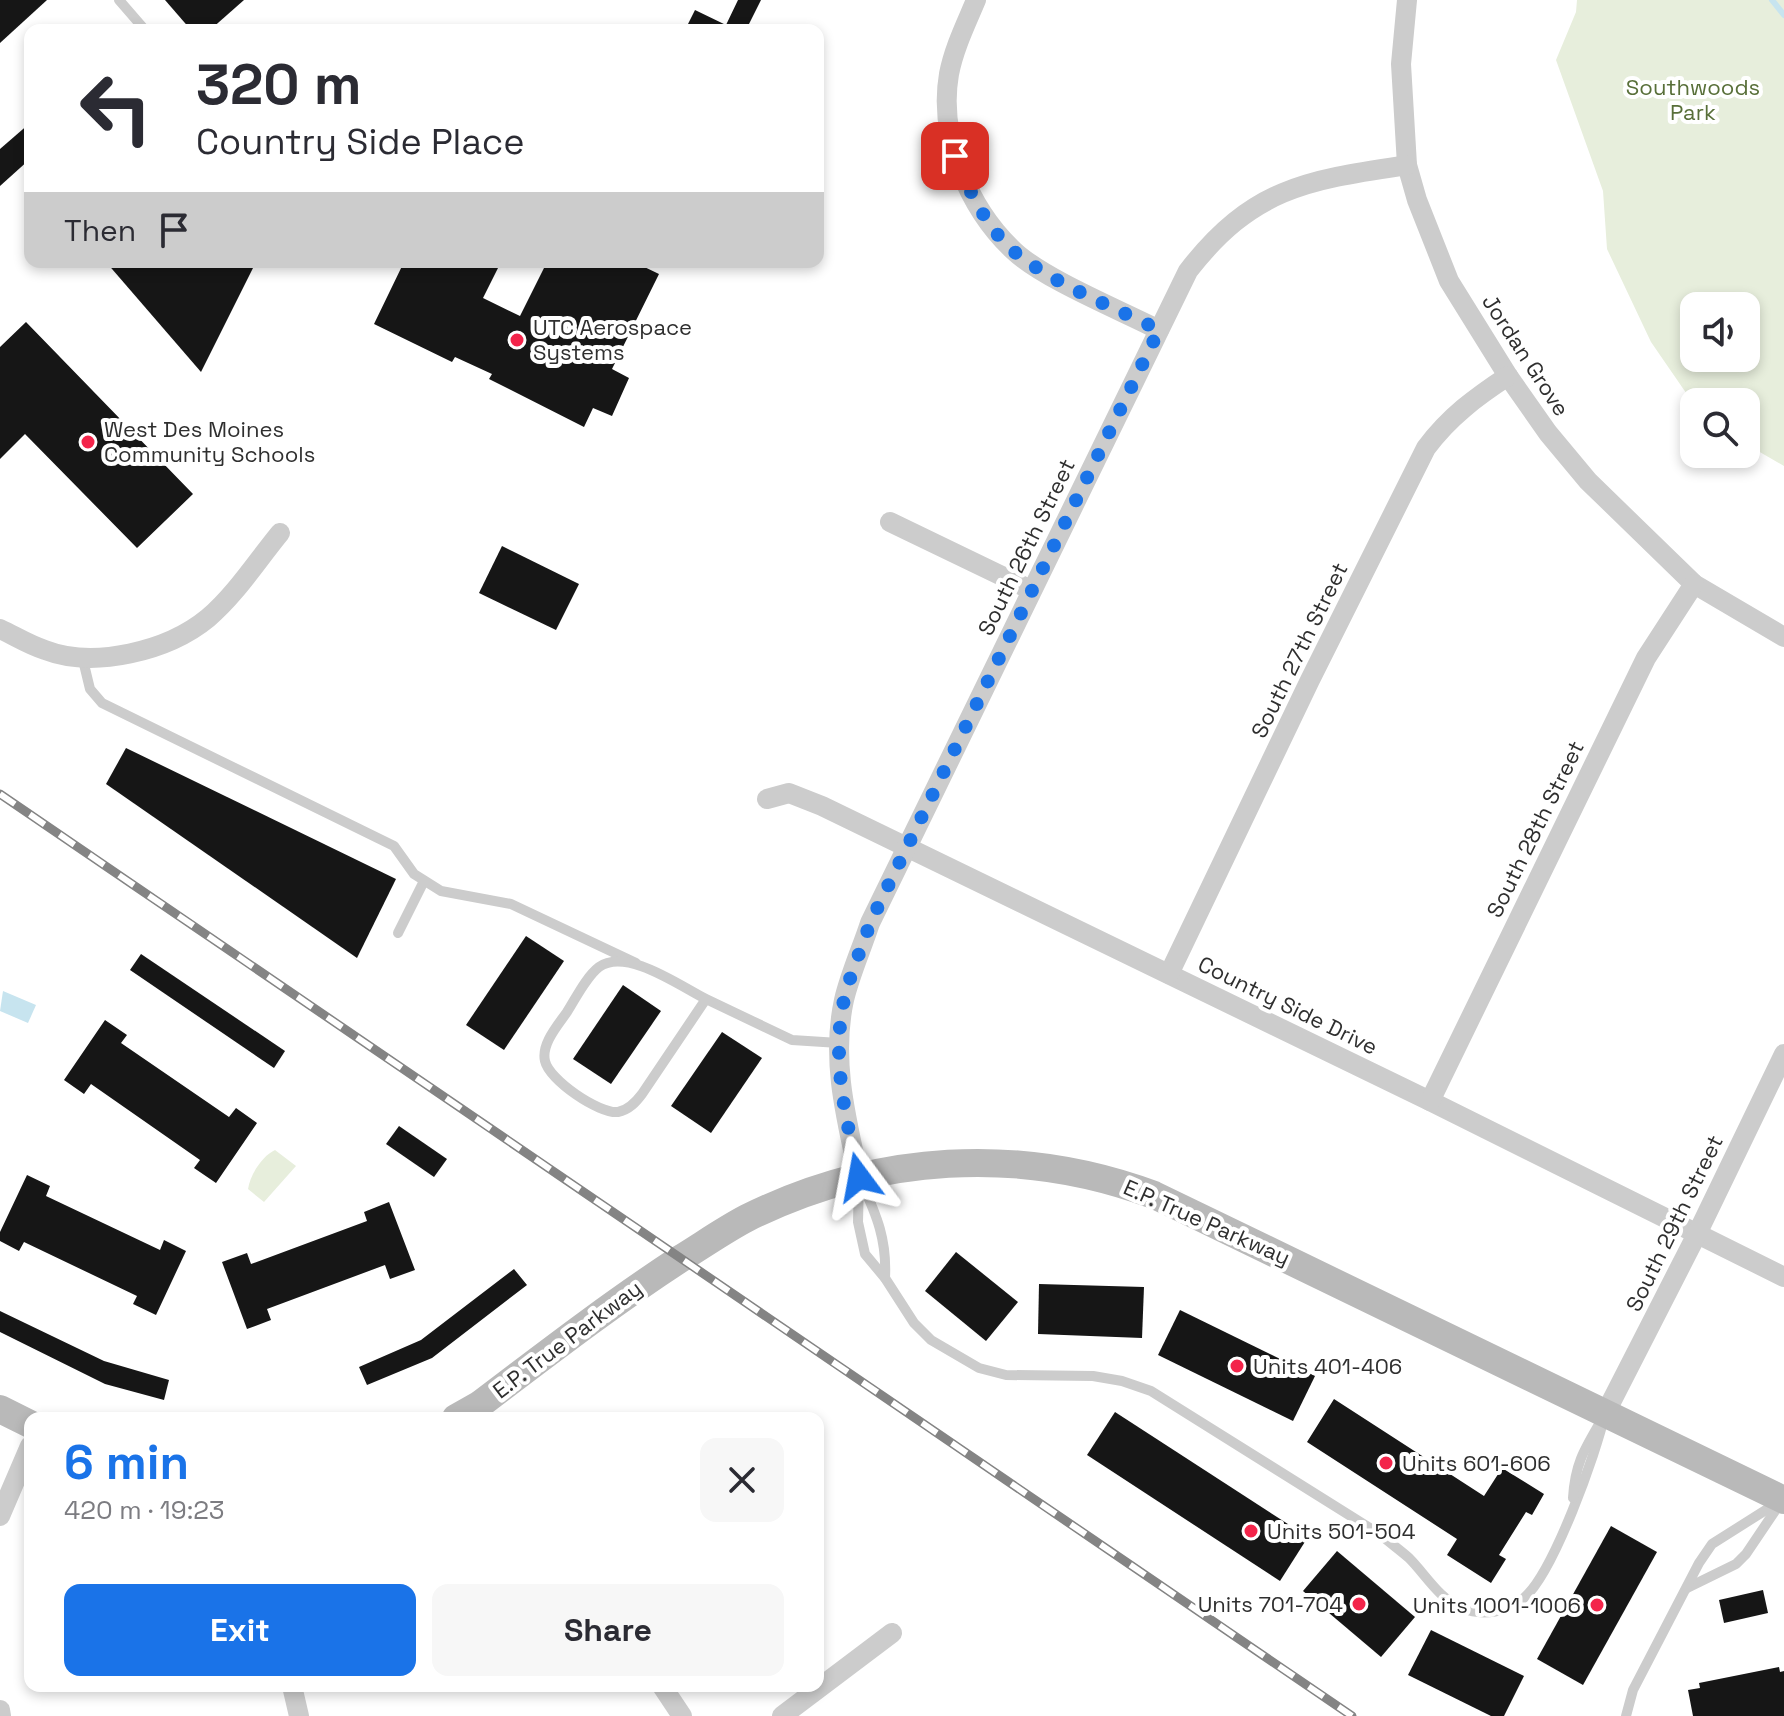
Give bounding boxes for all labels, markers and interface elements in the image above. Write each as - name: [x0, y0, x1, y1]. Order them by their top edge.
- text: 320 m: [196, 49, 362, 120]
- icon: left: [64, 56, 168, 160]
- park label: Southwoods Park: [1626, 73, 1760, 126]
- text: Country Side Place: [196, 119, 525, 165]
- pin: [921, 122, 989, 190]
- icon: arrive: [933, 134, 977, 178]
- icon: arrive: [152, 208, 196, 252]
- text: Then: [64, 211, 136, 250]
- street label: Jordan Grove: [1476, 289, 1576, 421]
- map controls: [1680, 292, 1760, 468]
- button: sound: [1680, 292, 1760, 372]
- place label: UTC Aerospace Systems: [533, 313, 692, 366]
- marker: UTC Aerospace Systems: [508, 331, 526, 349]
- button: search: [1680, 388, 1760, 468]
- place label: West Des Moines Community Schools: [104, 415, 315, 468]
- marker: West Des Moines Community Schools: [79, 433, 97, 451]
- street label: South 26th Street: [971, 454, 1081, 640]
- street label: South 27th Street: [1244, 558, 1354, 742]
- street label: South 28th Street: [1480, 736, 1590, 922]
- street label: Country Side Drive: [1194, 949, 1382, 1061]
- street label: South 29th Street: [1619, 1130, 1729, 1316]
- position arrow: [817, 1135, 901, 1219]
- street label: E.P. True Parkway: [1119, 1173, 1295, 1271]
- street label: E.P. True Parkway: [487, 1274, 647, 1404]
- place label: Units 401-406: [1253, 1352, 1402, 1380]
- marker: Units 401-406: [1228, 1357, 1246, 1375]
- text: 6 min: [64, 1432, 189, 1493]
- button: close: [700, 1438, 784, 1522]
- place label: Units 601-606: [1402, 1449, 1551, 1477]
- marker: Units 601-606: [1377, 1454, 1395, 1472]
- text: 420 m · 19:23: [64, 1493, 225, 1527]
- place label: Units 501-504: [1267, 1517, 1416, 1545]
- marker: Units 501-504: [1242, 1522, 1260, 1540]
- button: Exit: [64, 1584, 416, 1676]
- button: Share: [432, 1584, 784, 1676]
- place label: Units 701-704: [1198, 1590, 1343, 1618]
- place label: Units 1001-1006: [1413, 1591, 1581, 1619]
- marker: Units 701-704: [1350, 1595, 1368, 1613]
- marker: Units 1001-1006: [1588, 1596, 1606, 1614]

